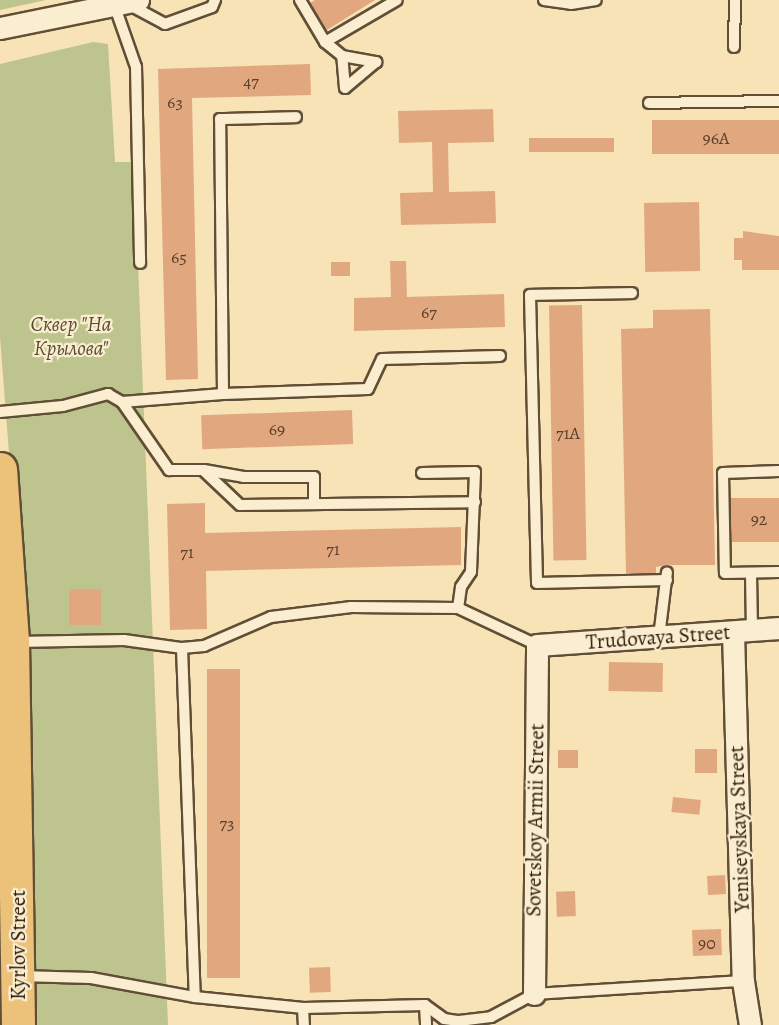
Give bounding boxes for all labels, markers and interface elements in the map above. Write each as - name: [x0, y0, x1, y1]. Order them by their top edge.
- house number: 47: [243, 70, 259, 92]
- house number: 63: [167, 91, 183, 113]
- house number: 96А: [702, 127, 730, 149]
- house number: 65: [171, 246, 187, 268]
- house number: 67: [421, 301, 437, 323]
- park label: Сквер "На Крылова": [30, 311, 112, 361]
- house number: 69: [269, 418, 285, 440]
- house number: 71А: [556, 422, 580, 444]
- house number: 92: [751, 508, 767, 530]
- house number: 71: [326, 538, 340, 560]
- house number: 71: [180, 541, 194, 563]
- street label: Trudovaya Street: [585, 619, 731, 655]
- street label: Sovetskoy Armii Street: [521, 723, 549, 917]
- street label: Yeniseyskaya Street: [723, 745, 755, 913]
- house number: 73: [219, 812, 235, 834]
- street label: Kyrlov Street: [5, 890, 31, 1000]
- house number: 90: [698, 932, 716, 954]

